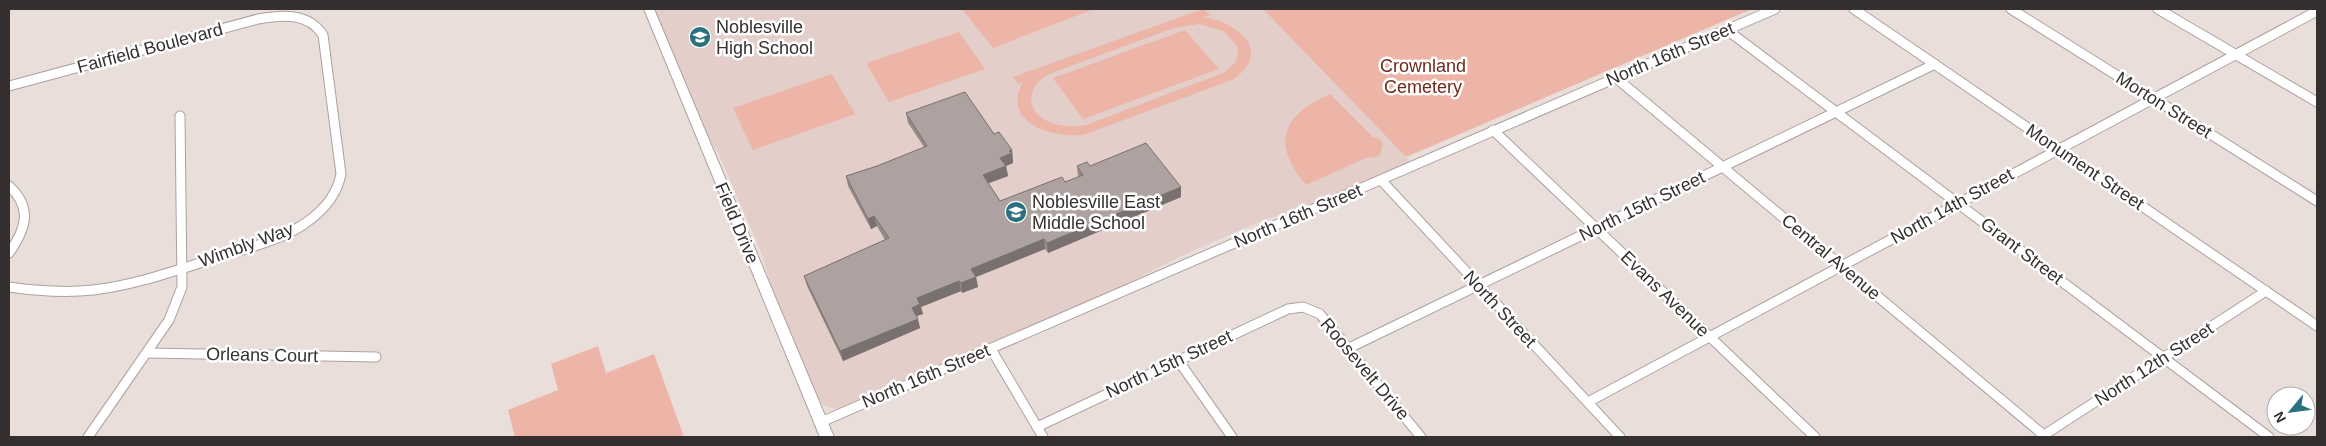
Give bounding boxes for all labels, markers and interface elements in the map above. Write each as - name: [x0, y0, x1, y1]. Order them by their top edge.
- place label: Noblesville High School: [716, 17, 813, 58]
- street label: North 16th Street: [1603, 18, 1737, 90]
- street label: Fairfield Boulevard: [75, 19, 225, 77]
- school or university icon: Noblesville High School: [688, 25, 712, 49]
- park label: Crownland Cemetery: [1380, 56, 1466, 97]
- street label: Morton Street: [2112, 68, 2216, 142]
- street label: Monument Street: [2022, 120, 2148, 214]
- street label: North 14th Street: [1887, 164, 2017, 248]
- street label: North 15th Street: [1576, 167, 1708, 245]
- street label: Field Drive: [711, 179, 763, 267]
- street label: North 16th Street: [1231, 180, 1365, 252]
- place label: Noblesville East Middle School: [1032, 192, 1160, 233]
- school or university icon: Noblesville East Middle School: [1004, 200, 1028, 224]
- street label: Central Avenue: [1778, 210, 1884, 304]
- street label: Grant Street: [1977, 214, 2067, 288]
- street label: Wimbly Way: [196, 219, 296, 271]
- street label: Evans Avenue: [1617, 247, 1713, 341]
- street label: North Street: [1460, 267, 1540, 351]
- street label: Roosevelt Drive: [1317, 314, 1413, 424]
- street label: North 12th Street: [2091, 318, 2217, 410]
- street label: North 15th Street: [1103, 326, 1235, 402]
- street label: North 16th Street: [859, 340, 993, 412]
- street label: Orleans Court: [206, 344, 318, 366]
- north arrow: [2266, 386, 2316, 436]
- text: N: [2270, 409, 2289, 426]

